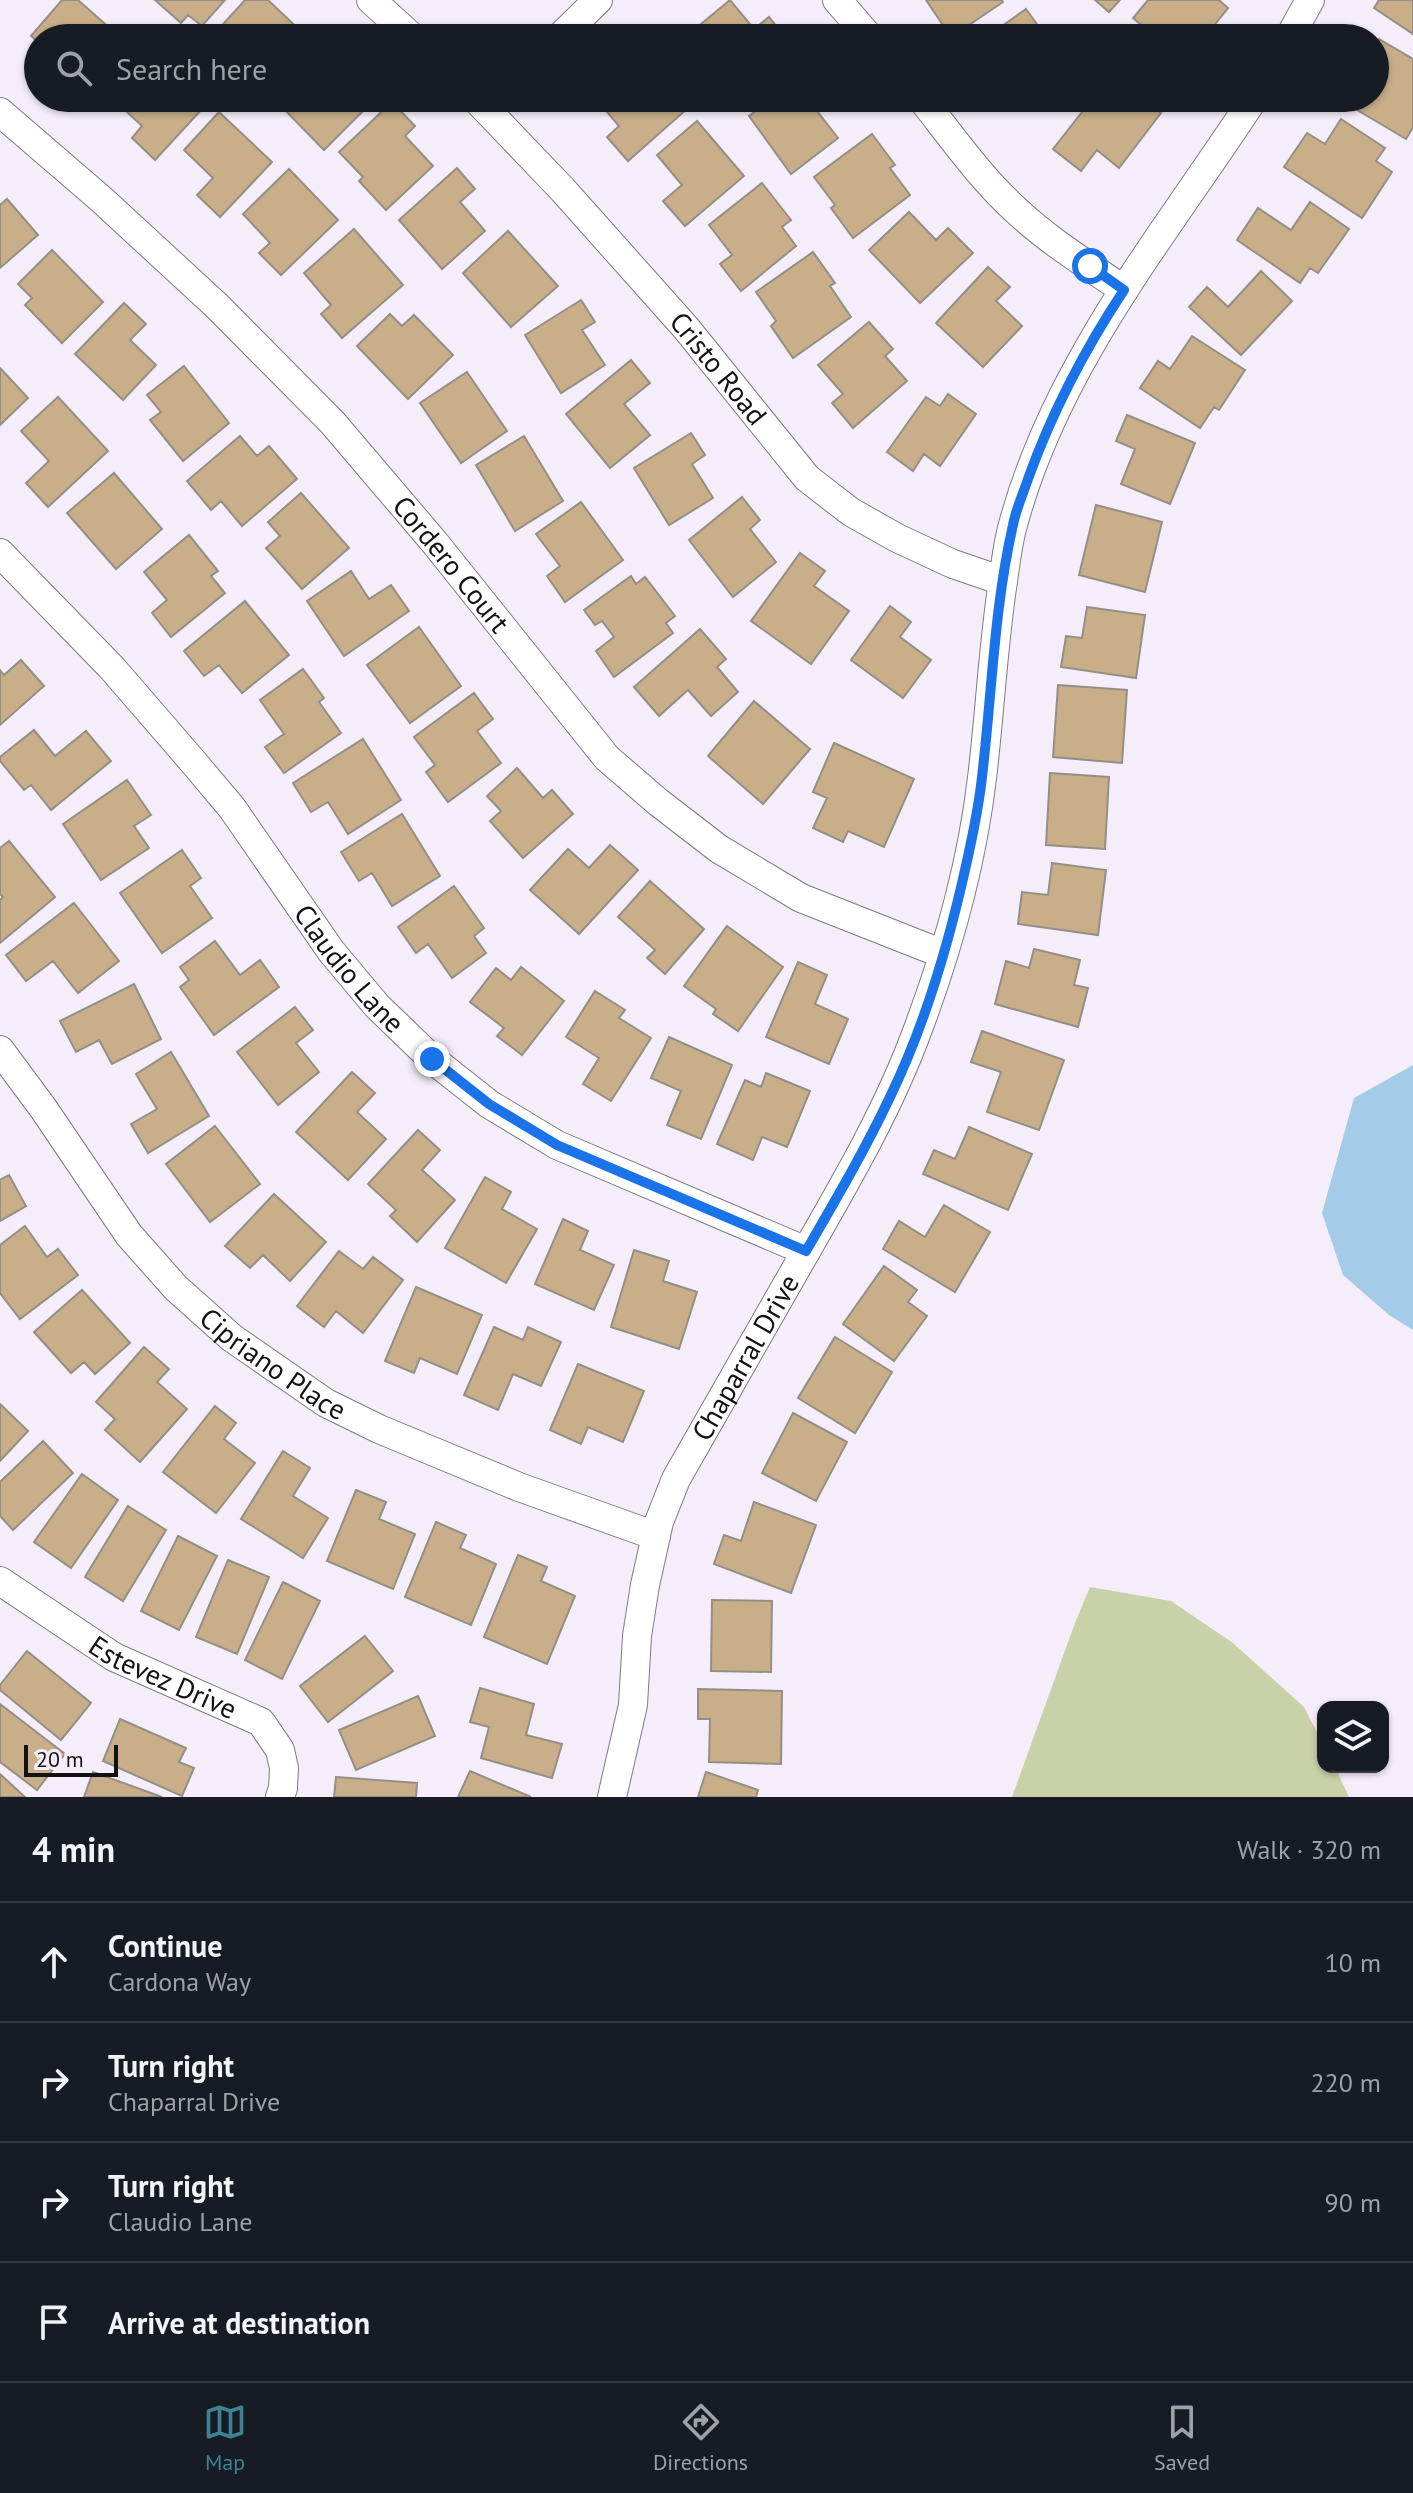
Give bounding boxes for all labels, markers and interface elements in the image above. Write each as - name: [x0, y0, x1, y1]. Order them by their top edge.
- search box: [24, 24, 1389, 112]
- icon: search: [52, 46, 96, 90]
- text: Search here: [116, 49, 267, 88]
- route start: [1072, 248, 1108, 284]
- street label: Cristo Road: [662, 304, 776, 432]
- street label: Cordero Court: [385, 488, 519, 640]
- street label: Claudio Lane: [286, 897, 413, 1041]
- route end: [414, 1041, 450, 1077]
- street label: Chaparral Drive: [683, 1267, 807, 1447]
- street label: Cipriano Place: [192, 1299, 352, 1428]
- street label: Estevez Drive: [82, 1627, 243, 1727]
- map controls: [1317, 1701, 1389, 1773]
- button: layers: [1317, 1701, 1389, 1773]
- scale bar: [24, 1741, 118, 1777]
- text: 20 m: [36, 1745, 84, 1773]
- text: 4 min: [32, 1827, 115, 1871]
- text: Walk · 320 m: [1237, 1833, 1381, 1866]
- text: Continue: [108, 1926, 222, 1965]
- icon: ahead: [32, 1940, 76, 1984]
- text: 10 m: [1325, 1946, 1381, 1979]
- text: Cardona Way: [108, 1965, 251, 1998]
- text: Turn right: [108, 2046, 234, 2085]
- icon: right: [32, 2060, 76, 2104]
- text: 220 m: [1310, 2066, 1381, 2099]
- text: Chaparral Drive: [108, 2085, 280, 2118]
- text: Turn right: [108, 2166, 234, 2205]
- icon: right: [32, 2180, 76, 2224]
- text: 90 m: [1325, 2186, 1381, 2219]
- text: Claudio Lane: [108, 2205, 252, 2238]
- icon: arrive: [32, 2300, 76, 2344]
- text: Arrive at destination: [108, 2303, 370, 2342]
- tab: Map: [203, 2400, 247, 2476]
- tab: Directions: [653, 2400, 748, 2476]
- tab: Saved: [1154, 2400, 1210, 2476]

